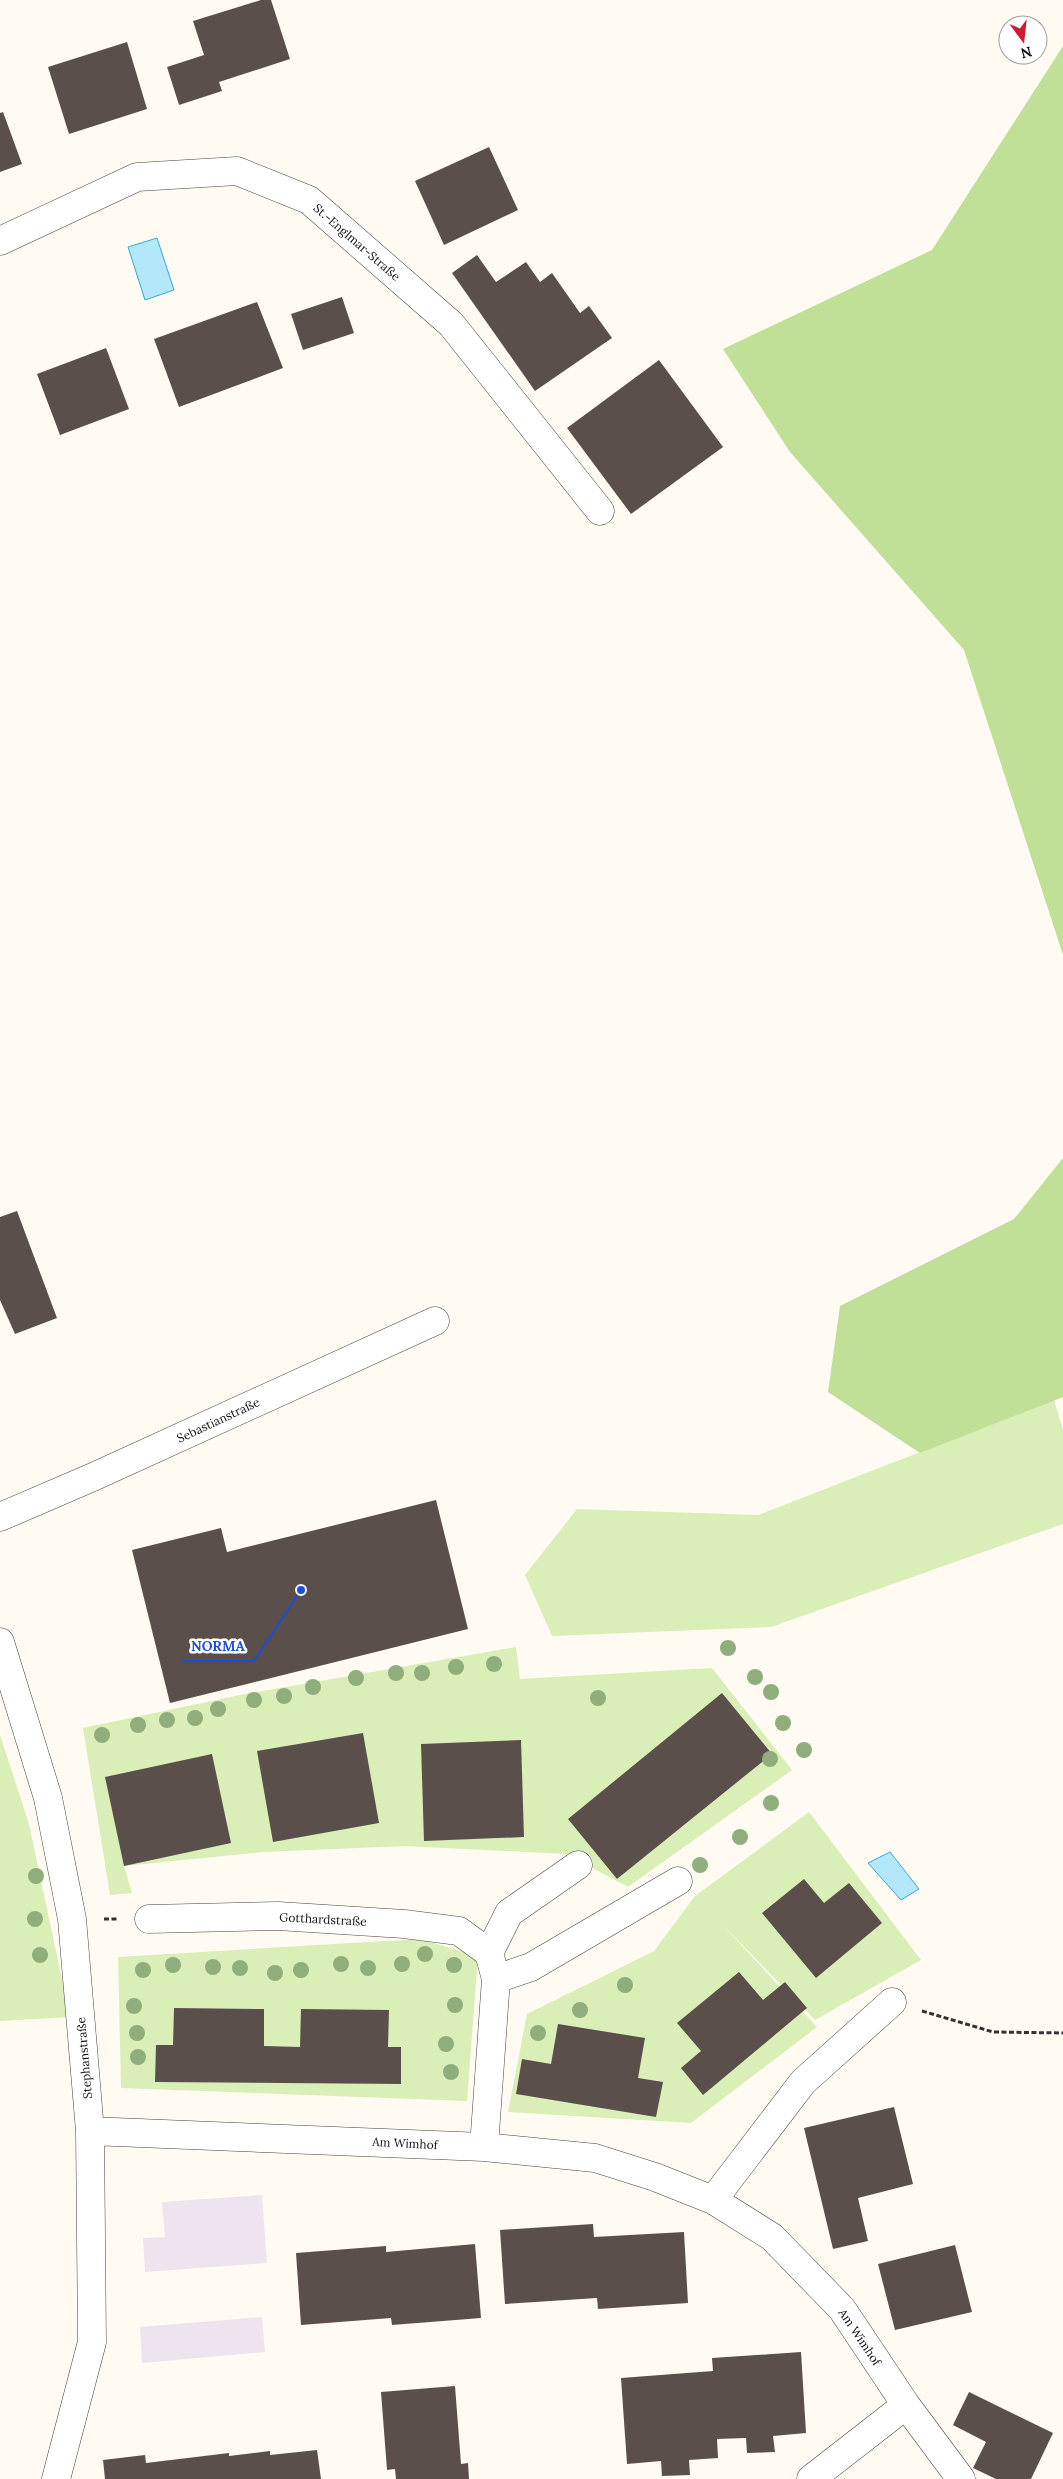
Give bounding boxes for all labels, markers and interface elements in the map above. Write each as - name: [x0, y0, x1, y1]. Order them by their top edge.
- north arrow: [998, 15, 1048, 65]
- text: N: [1019, 42, 1034, 63]
- street label: St.-Englmar-Straße: [311, 200, 404, 284]
- street label: Sebastianstraße: [174, 1394, 262, 1446]
- callout: NORMA: [181, 1632, 254, 1661]
- text: NORMA: [191, 1637, 246, 1655]
- street label: Gotthardstraße: [279, 1909, 368, 1929]
- street label: Stephanstraße: [73, 2016, 95, 2099]
- street label: Am Wimhof: [371, 2134, 439, 2152]
- street label: Am Wimhof: [835, 2305, 885, 2369]

